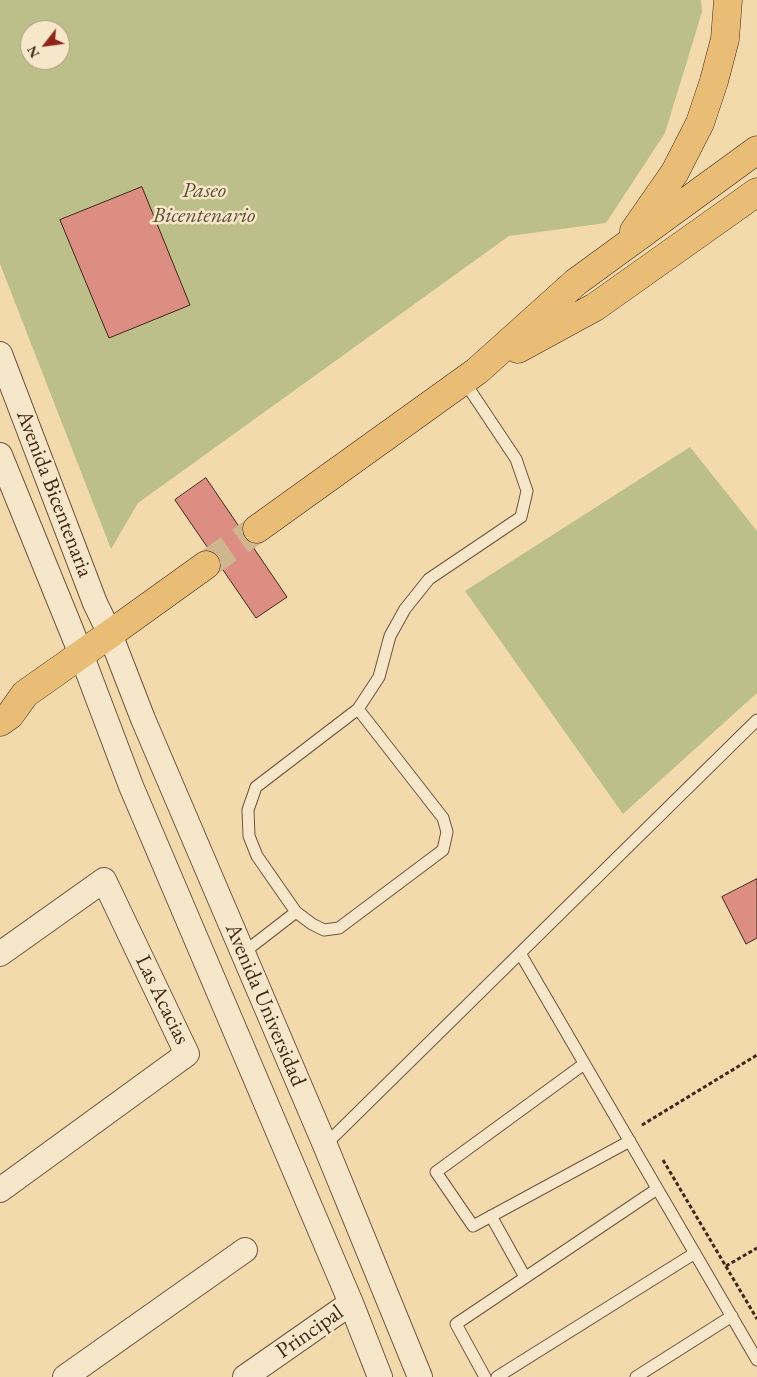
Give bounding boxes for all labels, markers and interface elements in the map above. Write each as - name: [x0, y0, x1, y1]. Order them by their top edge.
- north arrow: [20, 20, 70, 70]
- text: N: [22, 43, 44, 61]
- park label: Paseo Bicentenario: [153, 178, 255, 230]
- street label: Avenida Bicentenaria: [10, 407, 98, 581]
- street label: Avenida Universidad: [219, 920, 311, 1090]
- street label: Las Acacias: [129, 951, 195, 1049]
- street label: Principal: [271, 1299, 349, 1365]

